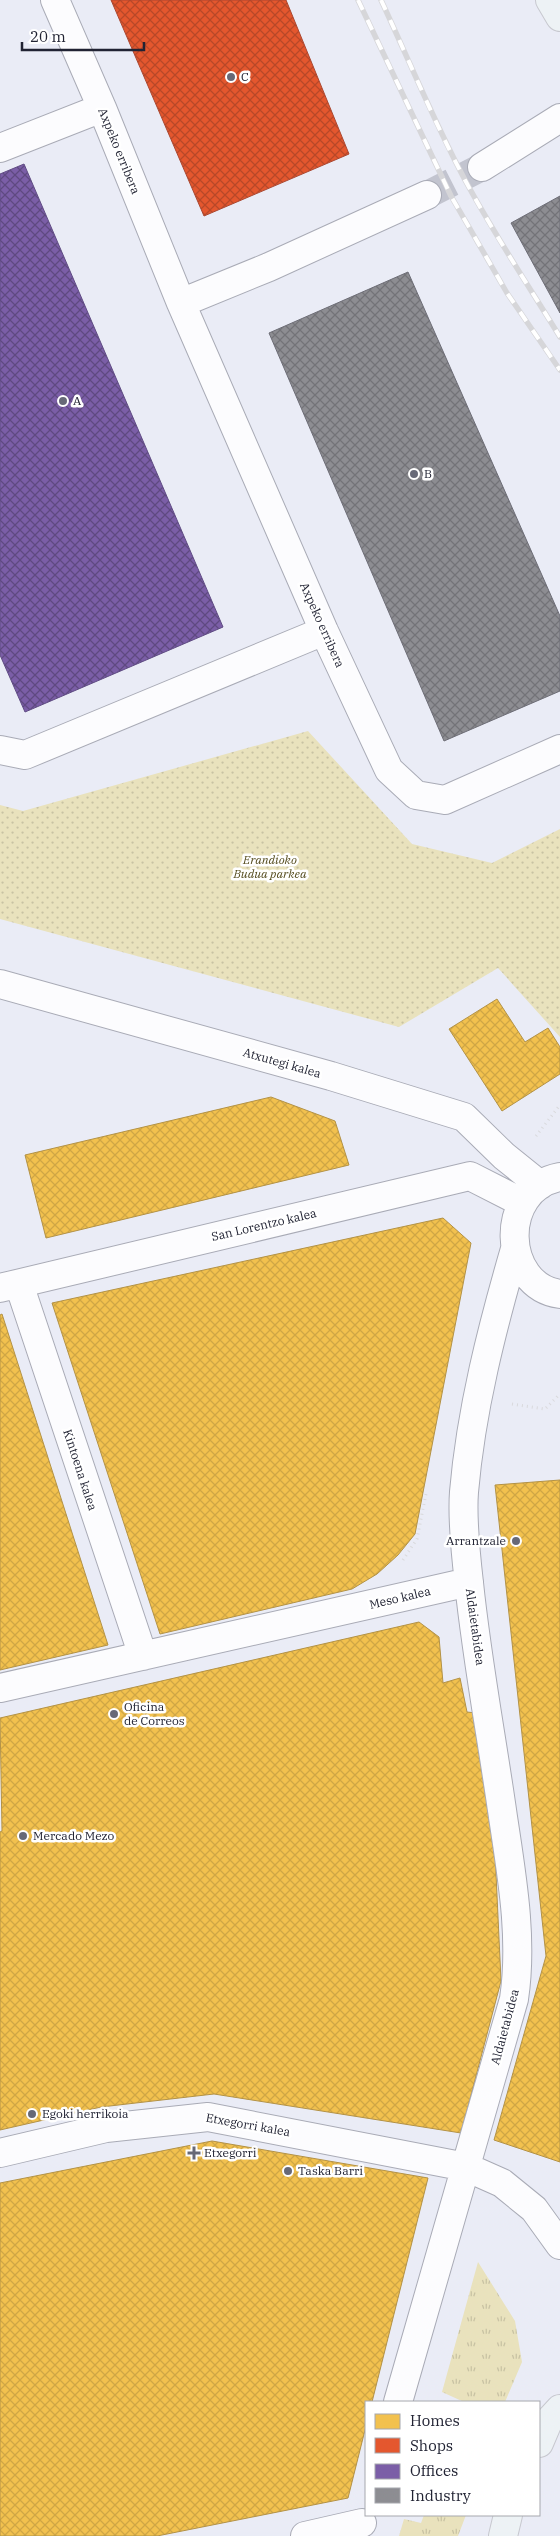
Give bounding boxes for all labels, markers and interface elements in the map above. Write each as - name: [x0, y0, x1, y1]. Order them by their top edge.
- scale bar: [22, 20, 145, 52]
- text: 20 m: [30, 27, 66, 46]
- place label: C: [241, 69, 249, 84]
- marker: C: [225, 71, 237, 83]
- street label: Axpeko erribera: [95, 105, 144, 197]
- place label: A: [73, 393, 82, 408]
- marker: A: [57, 395, 69, 407]
- place label: B: [424, 466, 432, 481]
- marker: B: [408, 468, 420, 480]
- street label: Axpeko erribera: [297, 580, 348, 670]
- park label: Erandioko Budua parkea: [233, 852, 307, 881]
- street label: Atxutegi kalea: [241, 1044, 323, 1081]
- street label: San Lorentzo kalea: [210, 1205, 318, 1244]
- street label: Kintoena kalea: [60, 1427, 101, 1513]
- place label: Arrantzale: [446, 1533, 506, 1548]
- marker: Arrantzale: [510, 1535, 522, 1547]
- street label: Meso kalea: [368, 1583, 432, 1612]
- street label: Aldaietabidea: [463, 1587, 488, 1667]
- place label: Oficina de Correos: [124, 1699, 185, 1728]
- marker: Oficina de Correos: [108, 1708, 120, 1720]
- place label: Mercado Mezo: [33, 1828, 115, 1843]
- marker: Mercado Mezo: [17, 1830, 29, 1842]
- street label: Aldaietabidea: [487, 1987, 522, 2066]
- place label: Egoki herrikoia: [42, 2106, 129, 2121]
- marker: Egoki herrikoia: [26, 2108, 38, 2120]
- street label: Etxegorri kalea: [205, 2110, 292, 2139]
- place label: Etxegorri: [204, 2145, 257, 2160]
- marker: Etxegorri: [188, 2147, 200, 2159]
- place label: Taska Barri: [298, 2163, 363, 2178]
- marker: Taska Barri: [282, 2165, 294, 2177]
- legend: [365, 2401, 540, 2516]
- text: Homes: [410, 2411, 460, 2430]
- text: Shops: [410, 2436, 453, 2455]
- text: Offices: [410, 2461, 458, 2480]
- text: Industry: [410, 2486, 471, 2505]

